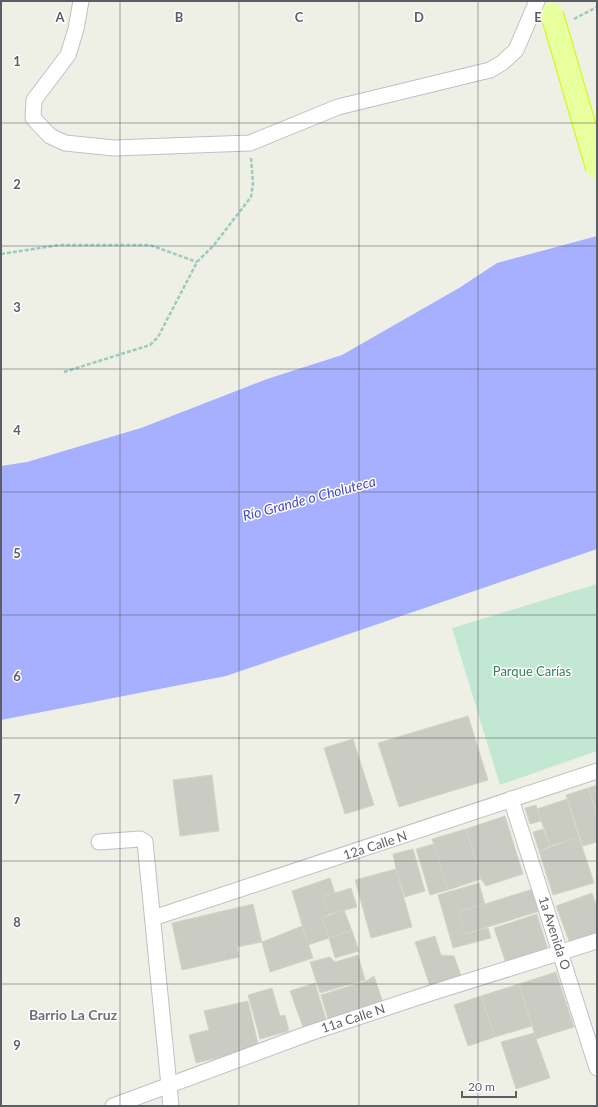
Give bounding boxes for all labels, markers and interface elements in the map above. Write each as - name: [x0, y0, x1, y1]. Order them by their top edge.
- text: A: [54, 9, 65, 25]
- text: B: [175, 9, 184, 25]
- text: C: [295, 9, 304, 25]
- text: D: [414, 9, 424, 25]
- text: E: [534, 9, 542, 25]
- text: 1: [13, 53, 21, 69]
- text: 2: [13, 176, 21, 192]
- text: 3: [13, 299, 21, 315]
- text: 4: [13, 422, 21, 438]
- water label: Río Grande o Choluteca: [241, 472, 377, 524]
- text: 5: [13, 545, 21, 561]
- park label: Parque Carías: [493, 663, 572, 679]
- text: 6: [13, 668, 21, 684]
- text: 7: [13, 791, 21, 807]
- street label: 12a Calle N: [341, 827, 409, 863]
- street label: 1a Avenida O: [536, 894, 574, 972]
- text: 8: [13, 914, 21, 930]
- street label: 11a Calle N: [319, 1000, 387, 1036]
- district label: Barrio La Cruz: [29, 1006, 118, 1023]
- text: 9: [13, 1037, 21, 1053]
- scale bar: [462, 1073, 516, 1099]
- text: 20 m: [468, 1079, 495, 1094]

